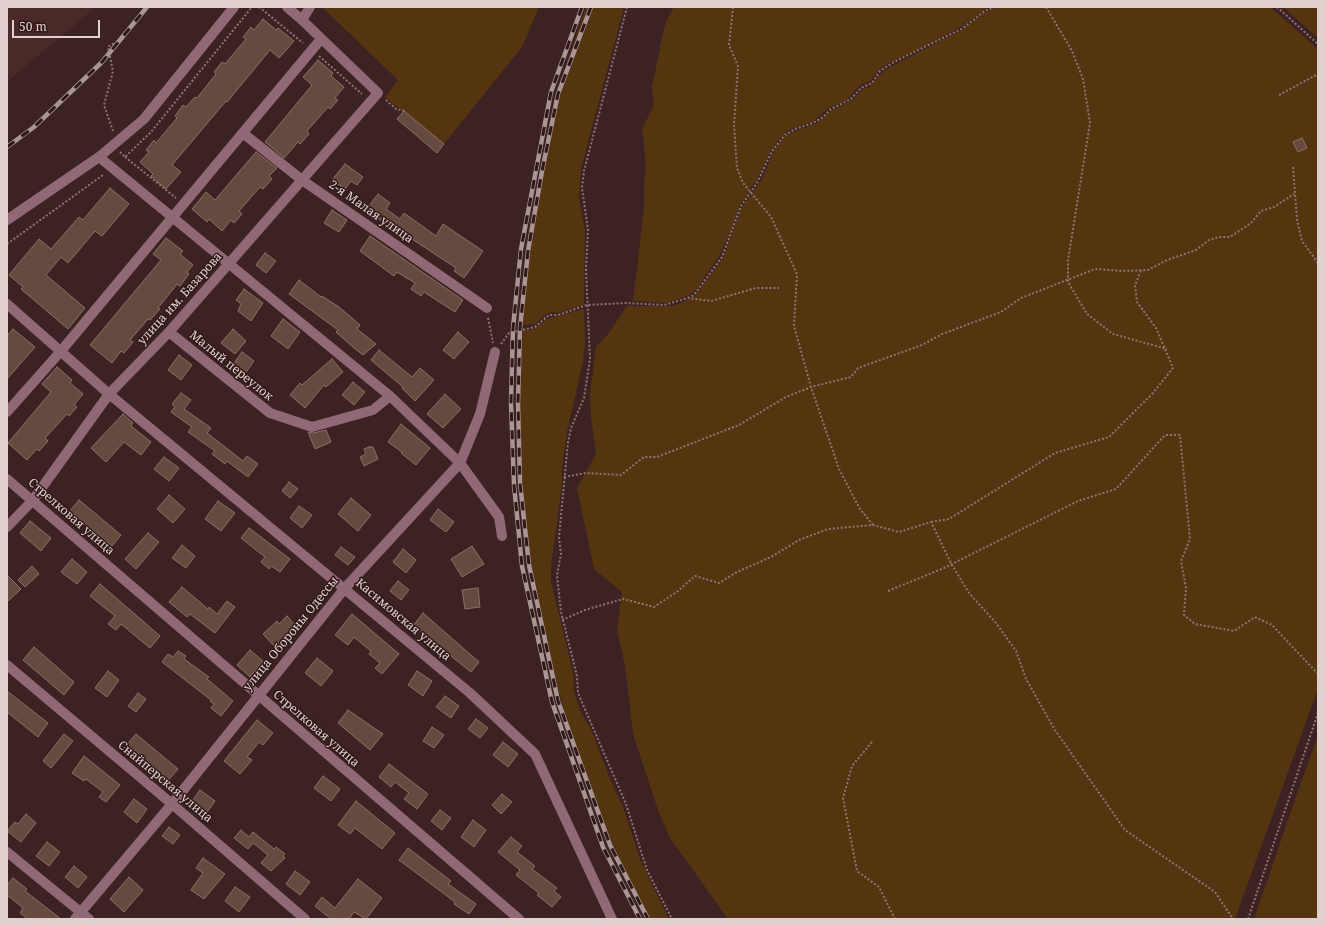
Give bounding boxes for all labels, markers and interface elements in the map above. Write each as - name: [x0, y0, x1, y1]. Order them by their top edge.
- scale bar: [14, 12, 102, 38]
- text: 50 m: [19, 18, 47, 35]
- street label: 2-я Малая улица: [326, 177, 416, 247]
- street label: улица им. Базарова: [135, 250, 225, 348]
- street label: Малый переулок: [186, 328, 276, 404]
- street label: Стрелковая улица: [25, 476, 117, 558]
- street label: улица Обороны Одессы: [240, 574, 342, 694]
- street label: Касимовская улица: [353, 576, 453, 664]
- street label: Стрелковая улица: [270, 688, 362, 770]
- street label: Снайперская улица: [115, 738, 215, 826]

